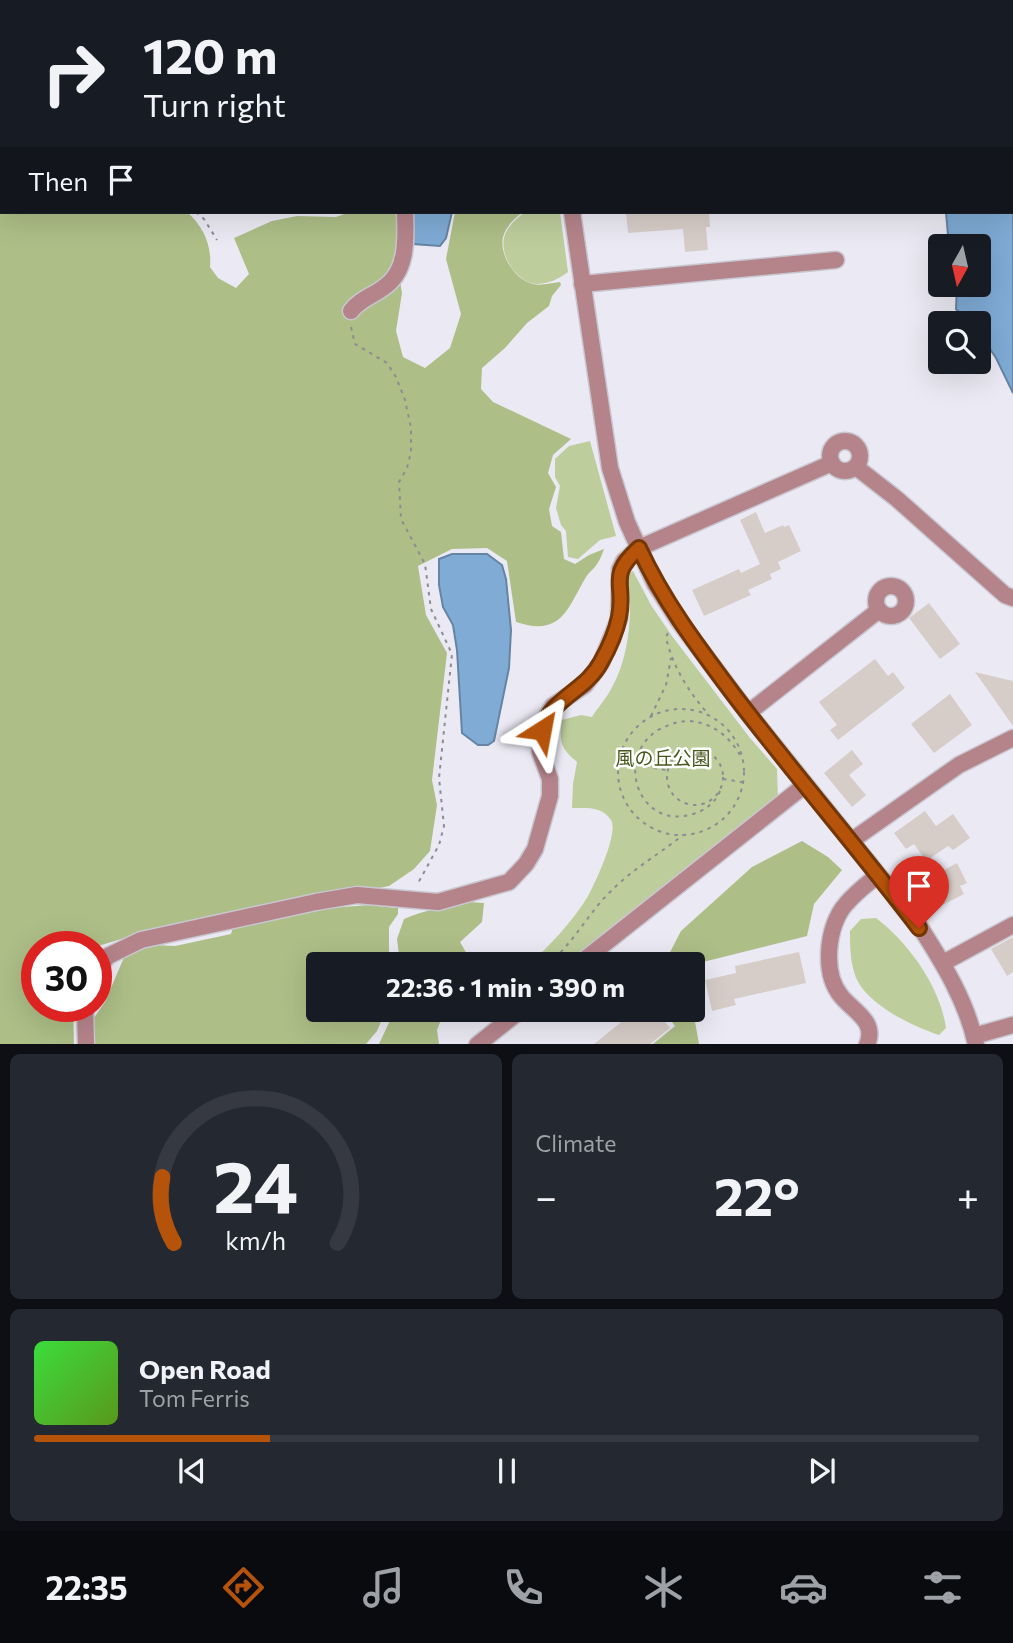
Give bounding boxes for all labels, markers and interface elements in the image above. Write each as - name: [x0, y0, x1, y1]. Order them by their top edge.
- text: 120 m: [143, 24, 277, 84]
- icon: right: [28, 28, 119, 119]
- text: Turn right: [143, 84, 286, 124]
- icon: arrive: [102, 161, 140, 199]
- text: Then: [28, 165, 88, 196]
- north arrow: [928, 234, 990, 298]
- map controls: [928, 234, 991, 374]
- button: search: [928, 311, 991, 374]
- position arrow: [505, 693, 579, 767]
- park label: 風の丘公園: [615, 746, 711, 769]
- pin: [889, 856, 949, 928]
- icon: arrive: [900, 867, 938, 905]
- speed limit sign: 30: [21, 931, 112, 1022]
- text: 22:36 · 1 min · 390 m: [386, 971, 625, 1002]
- text: Climate: [536, 1129, 617, 1157]
- text: 24: [213, 1139, 298, 1228]
- text: 22°: [714, 1163, 800, 1227]
- text: −: [536, 1172, 557, 1219]
- text: +: [957, 1172, 979, 1219]
- text: km/h: [225, 1224, 286, 1254]
- text: Open Road: [139, 1353, 271, 1384]
- text: Tom Ferris: [139, 1384, 250, 1412]
- icon: previous: [173, 1452, 211, 1490]
- icon: pause: [488, 1452, 526, 1490]
- icon: next: [803, 1452, 841, 1490]
- icon: directions: [219, 1563, 268, 1612]
- icon: music: [359, 1563, 408, 1612]
- icon: phone: [499, 1563, 548, 1612]
- icon: climate: [639, 1563, 688, 1612]
- icon: car: [779, 1563, 828, 1612]
- icon: filters: [918, 1563, 967, 1612]
- text: 22:35: [45, 1567, 128, 1607]

